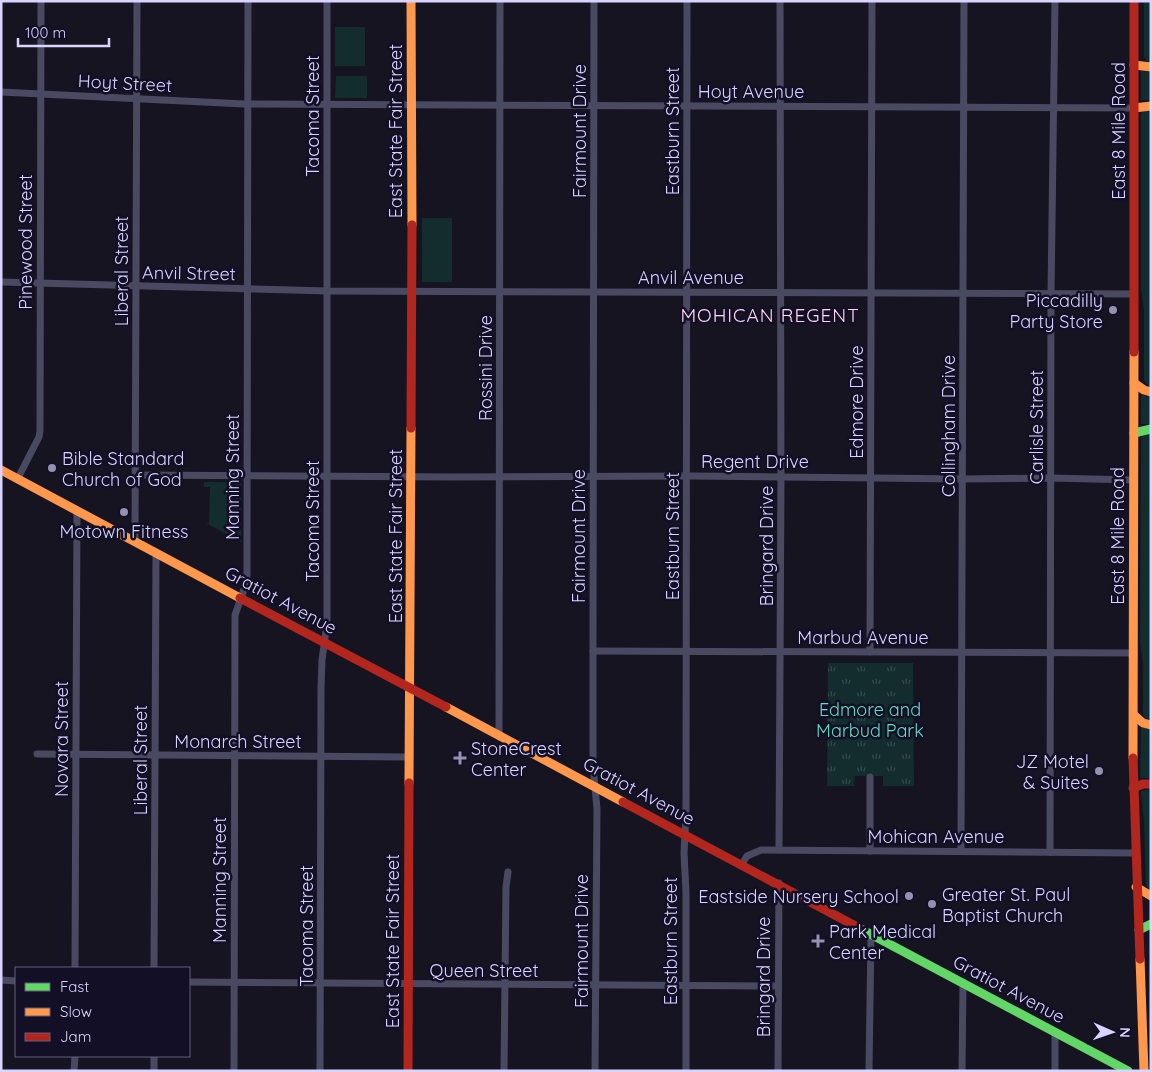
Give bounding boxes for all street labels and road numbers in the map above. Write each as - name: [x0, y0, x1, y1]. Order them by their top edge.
- street label: East State Fair Street: [384, 44, 407, 218]
- street label: Tacoma Street: [301, 55, 324, 177]
- street label: East 8 Mile Road: [1107, 62, 1130, 200]
- street label: Fairmount Drive: [568, 64, 591, 198]
- street label: Eastburn Street: [661, 67, 684, 195]
- street label: Hoyt Street: [77, 69, 173, 97]
- street label: Hoyt Avenue: [698, 80, 804, 103]
- street label: Pinewood Street: [14, 174, 37, 310]
- street label: Liberal Street: [110, 216, 133, 326]
- street label: Anvil Street: [142, 261, 236, 285]
- street label: Anvil Avenue: [638, 266, 744, 289]
- street label: Rossini Drive: [474, 315, 497, 421]
- street label: Edmore Drive: [845, 345, 868, 459]
- street label: Collingham Drive: [937, 355, 960, 497]
- street label: Carlisle Street: [1025, 370, 1048, 484]
- street label: Manning Street: [221, 414, 244, 540]
- street label: East State Fair Street: [384, 449, 407, 623]
- street label: Regent Drive: [701, 450, 809, 473]
- street label: Tacoma Street: [301, 460, 324, 582]
- street label: East 8 Mile Road: [1106, 467, 1129, 605]
- street label: Fairmount Drive: [567, 469, 590, 603]
- street label: Eastburn Street: [661, 472, 684, 600]
- street label: Bringard Drive: [755, 486, 778, 606]
- street label: Gratiot Avenue: [221, 561, 341, 639]
- street label: Marbud Avenue: [797, 626, 929, 649]
- street label: Novara Street: [50, 681, 73, 797]
- street label: Liberal Street: [129, 705, 152, 815]
- street label: Monarch Street: [174, 730, 302, 753]
- street label: Gratiot Avenue: [579, 752, 699, 830]
- street label: Manning Street: [208, 817, 231, 943]
- street label: Mohican Avenue: [868, 825, 1004, 848]
- street label: East State Fair Street: [381, 854, 404, 1028]
- street label: Tacoma Street: [295, 865, 318, 987]
- street label: Fairmount Drive: [570, 874, 593, 1008]
- street label: Eastburn Street: [659, 877, 682, 1005]
- street label: Bringard Drive: [752, 917, 775, 1037]
- street label: Gratiot Avenue: [949, 950, 1069, 1028]
- street label: Queen Street: [429, 959, 539, 982]

